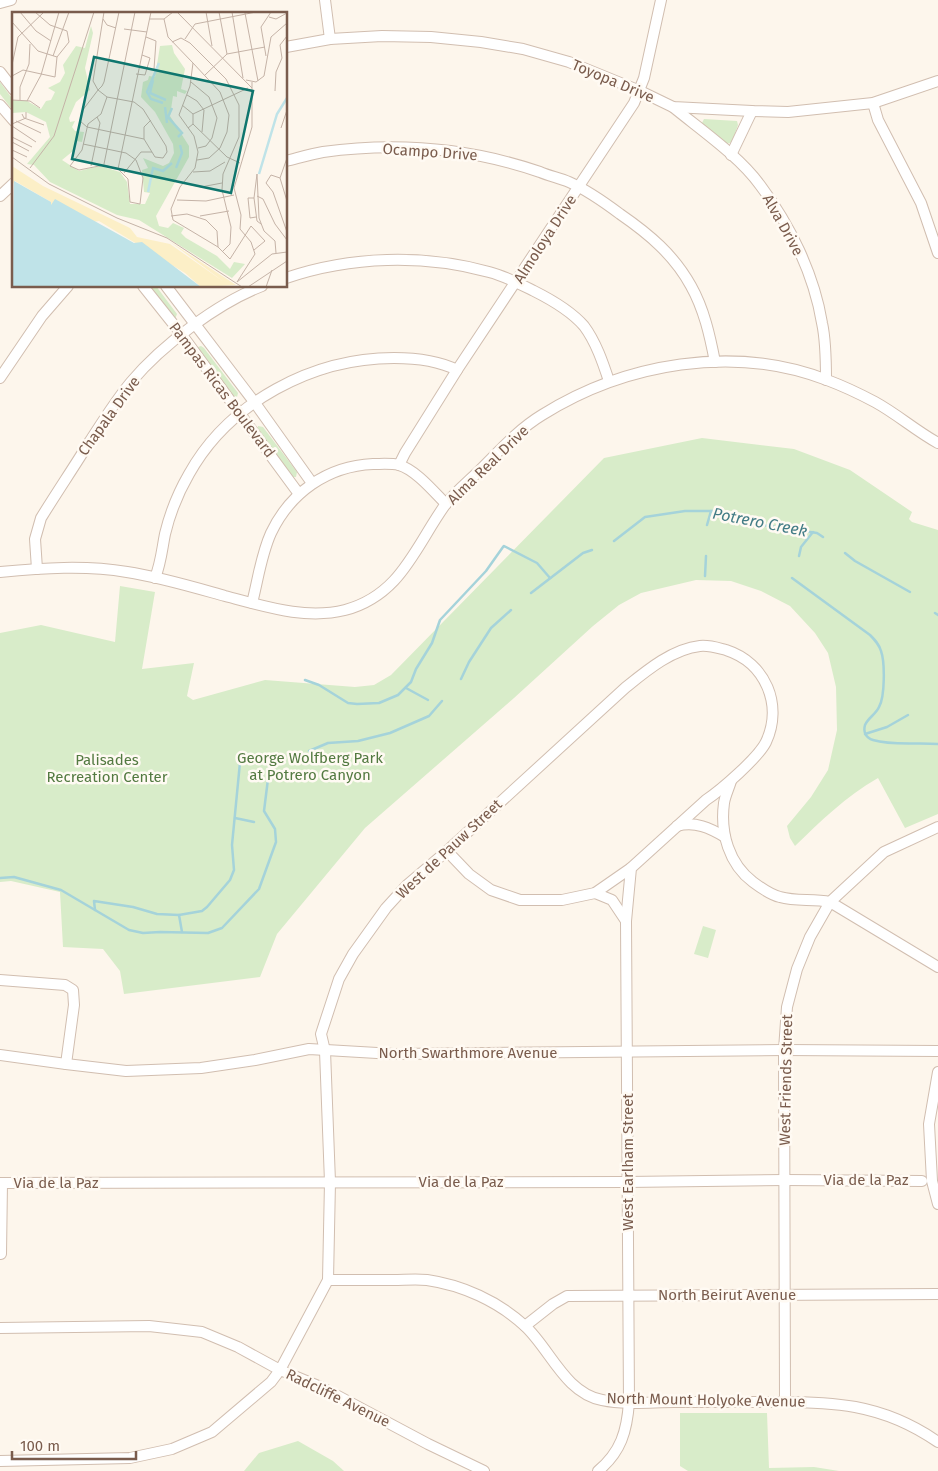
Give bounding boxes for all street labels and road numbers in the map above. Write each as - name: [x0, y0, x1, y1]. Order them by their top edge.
- street label: Toyopa Drive: [569, 56, 657, 106]
- street label: Ocampo Drive: [382, 140, 478, 164]
- street label: Almoloya Drive: [510, 191, 580, 287]
- street label: Alva Drive: [759, 191, 807, 259]
- street label: Pampas Ricas Boulevard: [165, 319, 279, 461]
- street label: Chapala Drive: [74, 373, 144, 459]
- street label: Alma Real Drive: [443, 422, 533, 508]
- street label: West de Pauw Street: [392, 795, 506, 903]
- street label: West Friends Street: [776, 1014, 796, 1146]
- street label: North Swarthmore Avenue: [379, 1044, 557, 1062]
- street label: West Earlham Street: [619, 1093, 637, 1231]
- street label: Via de la Paz: [824, 1171, 909, 1189]
- street label: Via de la Paz: [419, 1173, 504, 1191]
- street label: Via de la Paz: [14, 1174, 99, 1192]
- street label: North Beirut Avenue: [658, 1286, 796, 1304]
- street label: Radcliffe Avenue: [283, 1365, 393, 1431]
- street label: North Mount Holyoke Avenue: [606, 1389, 806, 1411]

